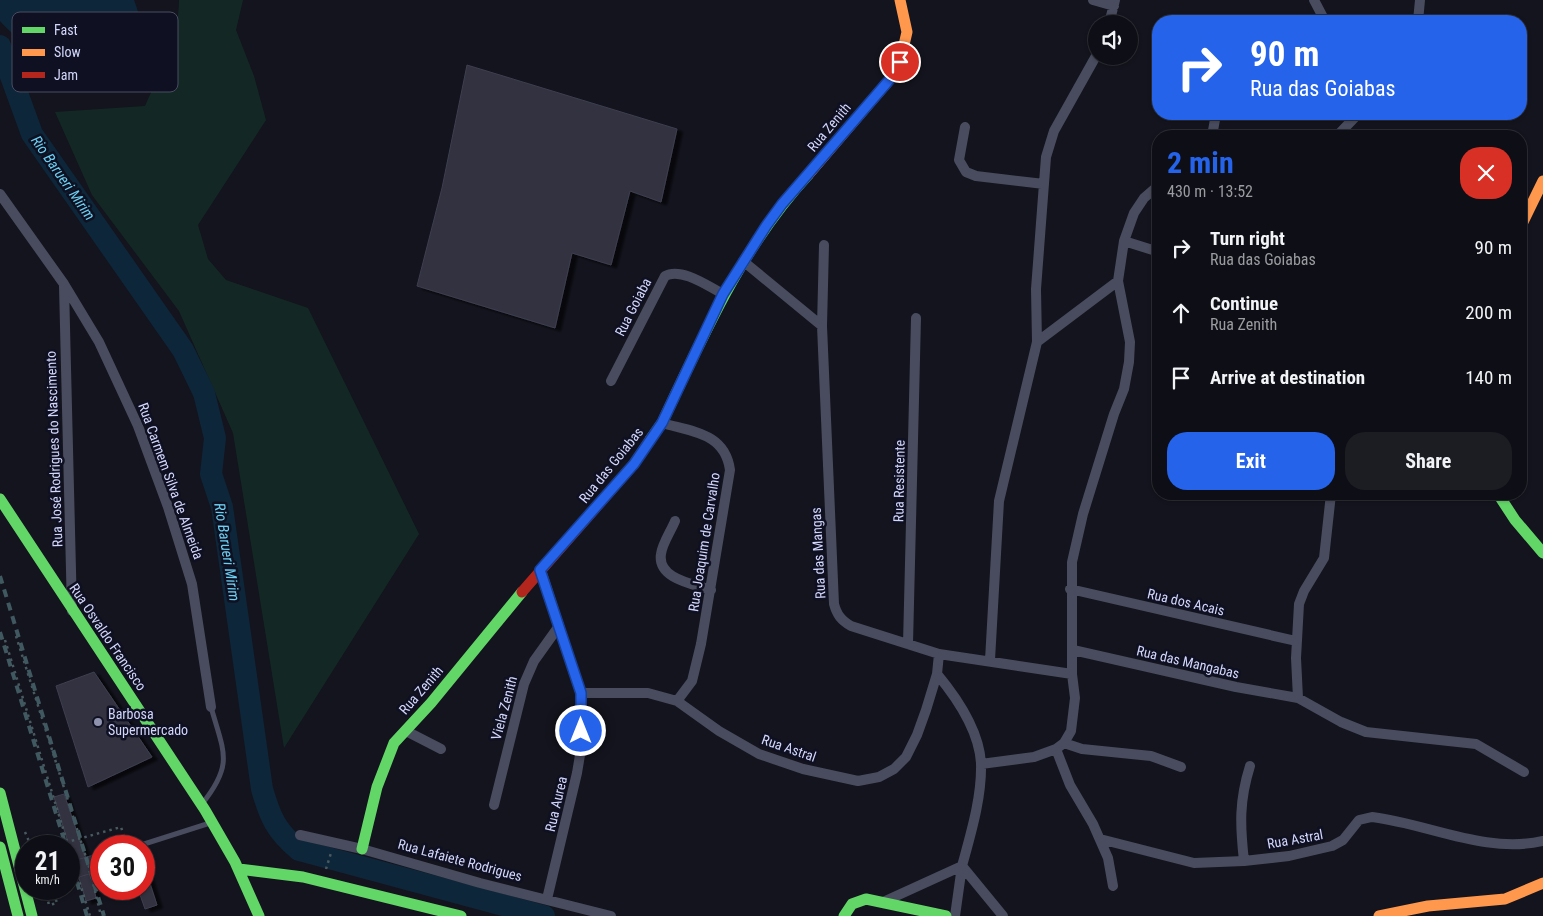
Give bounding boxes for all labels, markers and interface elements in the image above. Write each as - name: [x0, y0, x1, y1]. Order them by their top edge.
- legend: [12, 12, 178, 92]
- map controls: [1088, 15, 1138, 65]
- button: sound: [1088, 15, 1138, 65]
- text: Fast: [54, 22, 78, 38]
- text: 90 m: [1250, 34, 1319, 75]
- icon: right: [1167, 35, 1232, 100]
- pin: [879, 41, 921, 83]
- text: Slow: [54, 44, 81, 60]
- icon: arrive: [886, 48, 914, 76]
- text: Jam: [54, 67, 78, 83]
- text: Rua das Goiabas: [1250, 76, 1395, 101]
- street label: Rua Zenith: [804, 99, 854, 155]
- water label: Rio Barueri Mirim: [27, 132, 99, 224]
- text: 2 min: [1167, 145, 1234, 180]
- button: close: [1460, 147, 1512, 199]
- text: 430 m · 13:52: [1167, 182, 1253, 201]
- text: Turn right: [1210, 227, 1285, 250]
- icon: right: [1167, 234, 1195, 262]
- text: 90 m: [1475, 236, 1512, 259]
- text: Rua das Goiabas: [1210, 250, 1316, 269]
- street label: Rua Goiaba: [612, 275, 654, 339]
- text: Continue: [1210, 292, 1278, 315]
- icon: ahead: [1167, 299, 1195, 327]
- text: 200 m: [1465, 301, 1512, 324]
- text: Rua Zenith: [1210, 315, 1277, 334]
- street label: Rua José Rodrigues do Nascimento: [43, 351, 65, 547]
- icon: arrive: [1167, 364, 1195, 392]
- text: Arrive at destination: [1210, 366, 1365, 389]
- text: 140 m: [1465, 366, 1512, 389]
- street label: Rua Carmem Silva de Almeida: [135, 401, 207, 561]
- street label: Rua das Goiabas: [576, 424, 646, 506]
- button: Exit: [1167, 432, 1335, 490]
- button: Share: [1345, 432, 1512, 490]
- street label: Rua Resistente: [890, 439, 908, 522]
- street label: Rua Joaquim de Carvalho: [685, 471, 723, 613]
- water label: Rio Barueri Mirim: [210, 502, 244, 602]
- street label: Rua das Mangas: [808, 507, 828, 599]
- street label: Rua Osvaldo Francisco: [66, 580, 150, 694]
- street label: Rua dos Acais: [1146, 585, 1226, 619]
- street label: Rua das Mangabas: [1135, 642, 1241, 682]
- street label: Rua Zenith: [396, 663, 446, 717]
- street label: Viela Zenith: [488, 674, 520, 742]
- position arrow: [554, 704, 606, 756]
- place label: Barbosa Supermercado: [108, 706, 188, 738]
- marker: Barbosa Supermercado: [92, 716, 104, 728]
- street label: Rua Astral: [760, 731, 818, 765]
- street label: Rua Aurea: [542, 775, 570, 833]
- street label: Rua Astral: [1266, 826, 1324, 852]
- speed limit sign: 30: [90, 835, 155, 900]
- street label: Rua Lafaiete Rodrigues: [396, 836, 524, 884]
- text: 21: [35, 847, 60, 876]
- text: km/h: [35, 873, 60, 887]

